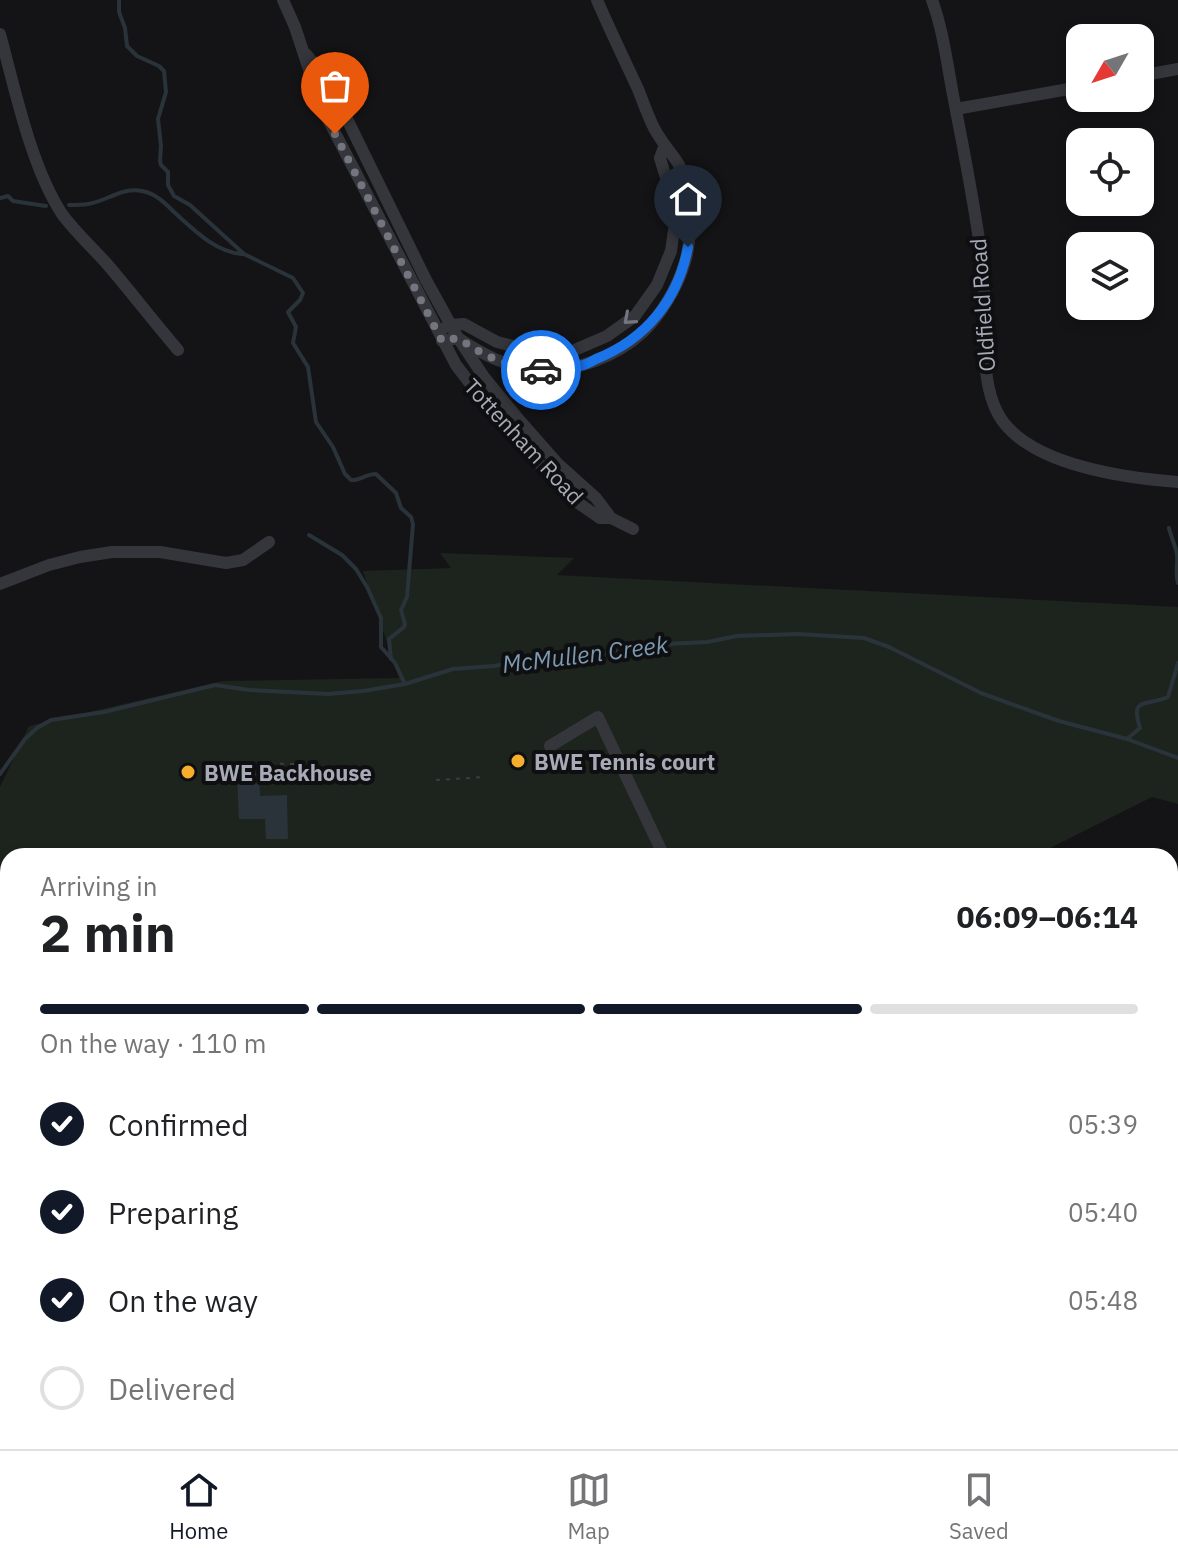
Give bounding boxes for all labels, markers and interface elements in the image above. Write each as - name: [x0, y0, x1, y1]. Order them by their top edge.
- north arrow: [1066, 24, 1154, 112]
- map controls: [1066, 24, 1154, 320]
- pin: [301, 52, 369, 134]
- icon: bag: [313, 64, 357, 108]
- button: locate: [1066, 128, 1154, 216]
- pin: [654, 165, 722, 247]
- icon: home: [666, 177, 710, 221]
- button: layers: [1066, 232, 1154, 320]
- street label: Oldfield Road: [963, 237, 1001, 373]
- one-way arrow: [624, 309, 639, 324]
- courier: [501, 330, 581, 410]
- icon: car: [519, 348, 563, 392]
- street label: Tottenham Road: [458, 372, 590, 510]
- water label: McMullen Creek: [500, 628, 670, 680]
- place label: BWE Tennis court: [534, 747, 715, 776]
- marker: BWE Tennis court: [509, 752, 527, 770]
- place label: BWE Backhouse: [204, 758, 372, 787]
- marker: BWE Backhouse: [179, 763, 197, 781]
- text: Arriving in: [40, 869, 157, 903]
- text: 06:09–06:14: [957, 897, 1138, 936]
- text: 2 min: [40, 899, 176, 966]
- text: On the way · 110 m: [40, 1026, 266, 1060]
- icon: check: [40, 1102, 84, 1146]
- text: Confirmed: [108, 1105, 249, 1144]
- text: 05:39: [1068, 1107, 1138, 1141]
- icon: check: [40, 1190, 84, 1234]
- text: Preparing: [108, 1193, 238, 1232]
- text: 05:40: [1068, 1195, 1138, 1229]
- icon: check: [40, 1278, 84, 1322]
- text: On the way: [108, 1281, 258, 1320]
- text: 05:48: [1068, 1283, 1138, 1317]
- text: Delivered: [108, 1369, 236, 1408]
- tab: Home: [169, 1468, 228, 1545]
- tab: Map: [567, 1468, 611, 1545]
- tab: Saved: [949, 1468, 1009, 1545]

